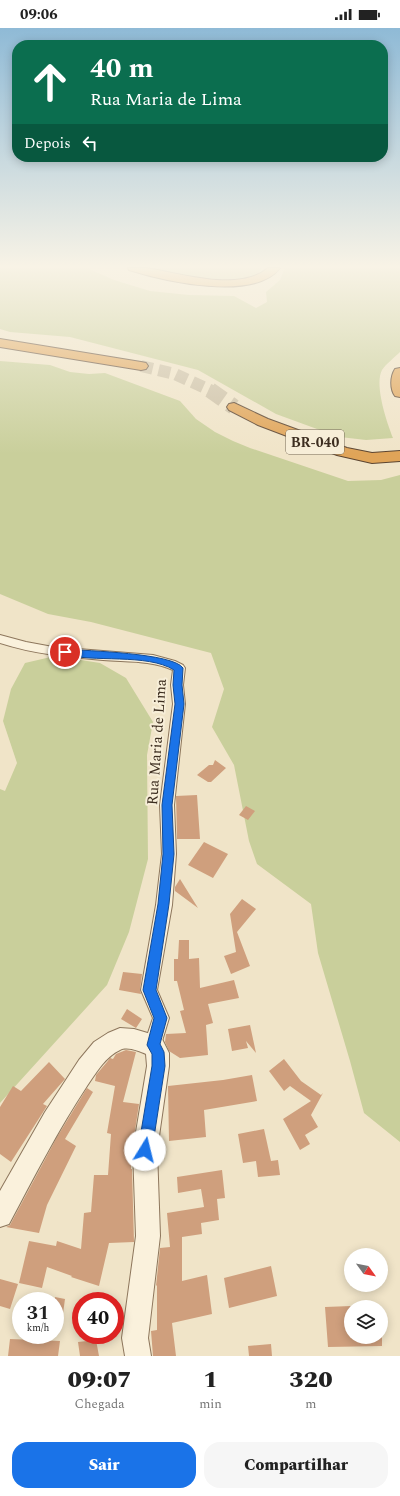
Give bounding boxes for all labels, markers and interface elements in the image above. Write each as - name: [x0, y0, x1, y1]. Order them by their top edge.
- text: 09:06: [20, 3, 58, 26]
- text: 40 m: [90, 47, 154, 90]
- icon: ahead: [24, 56, 76, 108]
- text: Rua Maria de Lima: [90, 86, 242, 113]
- text: Depois: [24, 132, 71, 155]
- icon: left: [79, 132, 101, 154]
- road number: BR-040: [286, 430, 344, 454]
- pin: [48, 635, 82, 669]
- icon: arrive: [54, 641, 76, 663]
- street label: Rua Maria de Lima: [141, 677, 173, 806]
- position arrow: [124, 1129, 166, 1171]
- north arrow: [344, 1248, 388, 1292]
- map controls: [344, 1248, 388, 1344]
- speed limit sign: 40: [72, 1292, 124, 1344]
- text: 31: [27, 1298, 49, 1328]
- button: layers: [344, 1300, 388, 1344]
- text: km/h: [27, 1320, 49, 1336]
- text: 09:07: [67, 1362, 132, 1398]
- text: 1: [203, 1362, 218, 1398]
- text: 320: [289, 1362, 333, 1398]
- text: Chegada: [74, 1394, 125, 1414]
- text: min: [199, 1394, 222, 1414]
- text: m: [305, 1394, 317, 1414]
- button: Sair: [12, 1442, 196, 1488]
- button: Compartilhar: [204, 1442, 388, 1488]

